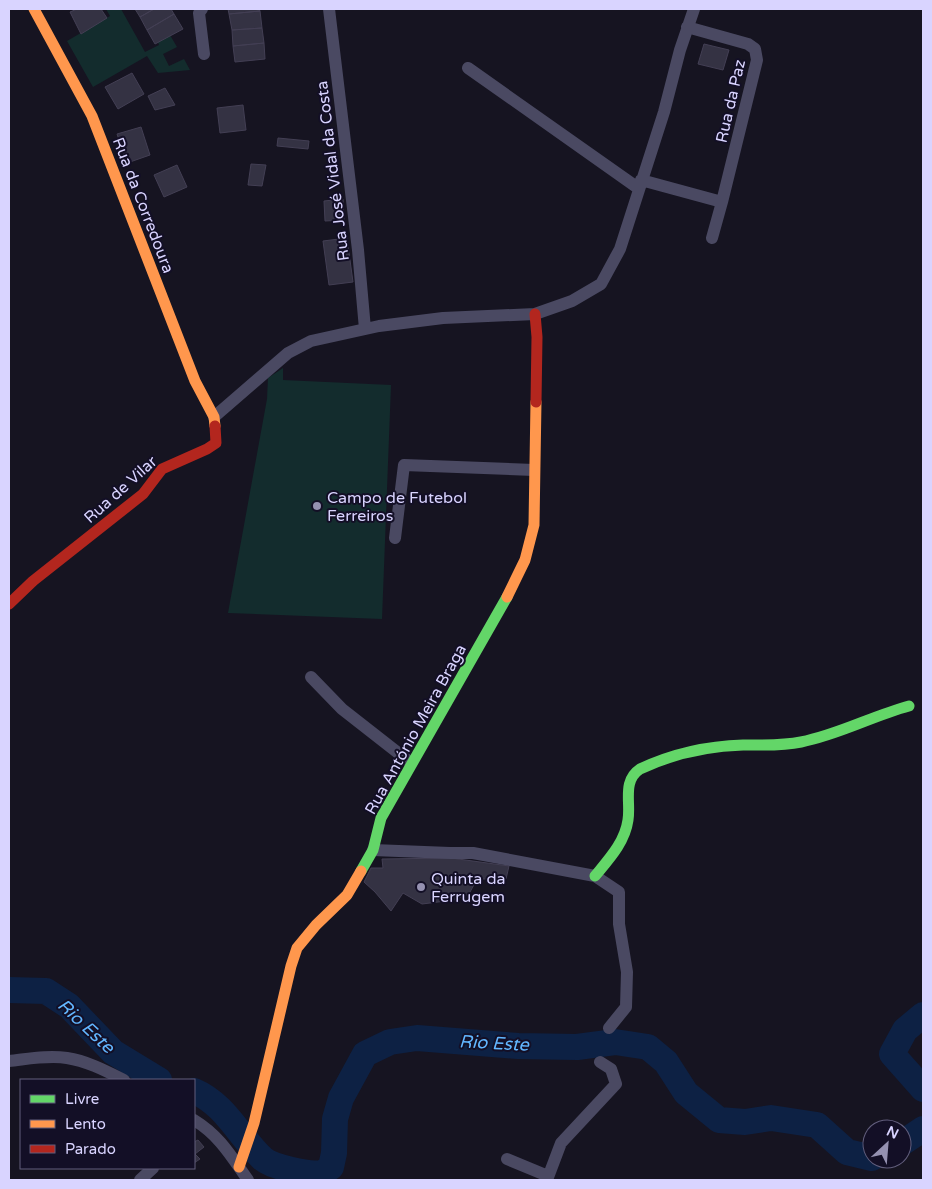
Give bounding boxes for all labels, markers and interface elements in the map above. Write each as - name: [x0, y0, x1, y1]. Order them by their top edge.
- street label: Rua da Paz: [712, 58, 750, 145]
- street label: Rua José Vidal da Costa: [312, 80, 354, 262]
- street label: Rua da Corredoura: [108, 135, 178, 276]
- street label: Rua de Vilar: [80, 451, 162, 528]
- place label: Campo de Futebol Ferreiros: [327, 488, 467, 526]
- marker: Campo de Futebol Ferreiros: [311, 500, 323, 512]
- street label: Rua António Meira Braga: [361, 641, 471, 818]
- place label: Quinta da Ferrugem: [431, 869, 506, 907]
- marker: Quinta da Ferrugem: [415, 881, 427, 893]
- water label: Rio Este: [53, 994, 120, 1058]
- water label: Rio Este: [459, 1030, 530, 1056]
- legend: [20, 1079, 195, 1169]
- text: Livre: [65, 1090, 99, 1108]
- text: Lento: [65, 1115, 106, 1133]
- north arrow: [862, 1119, 912, 1169]
- text: N: [884, 1123, 901, 1143]
- text: Parado: [65, 1140, 116, 1158]

